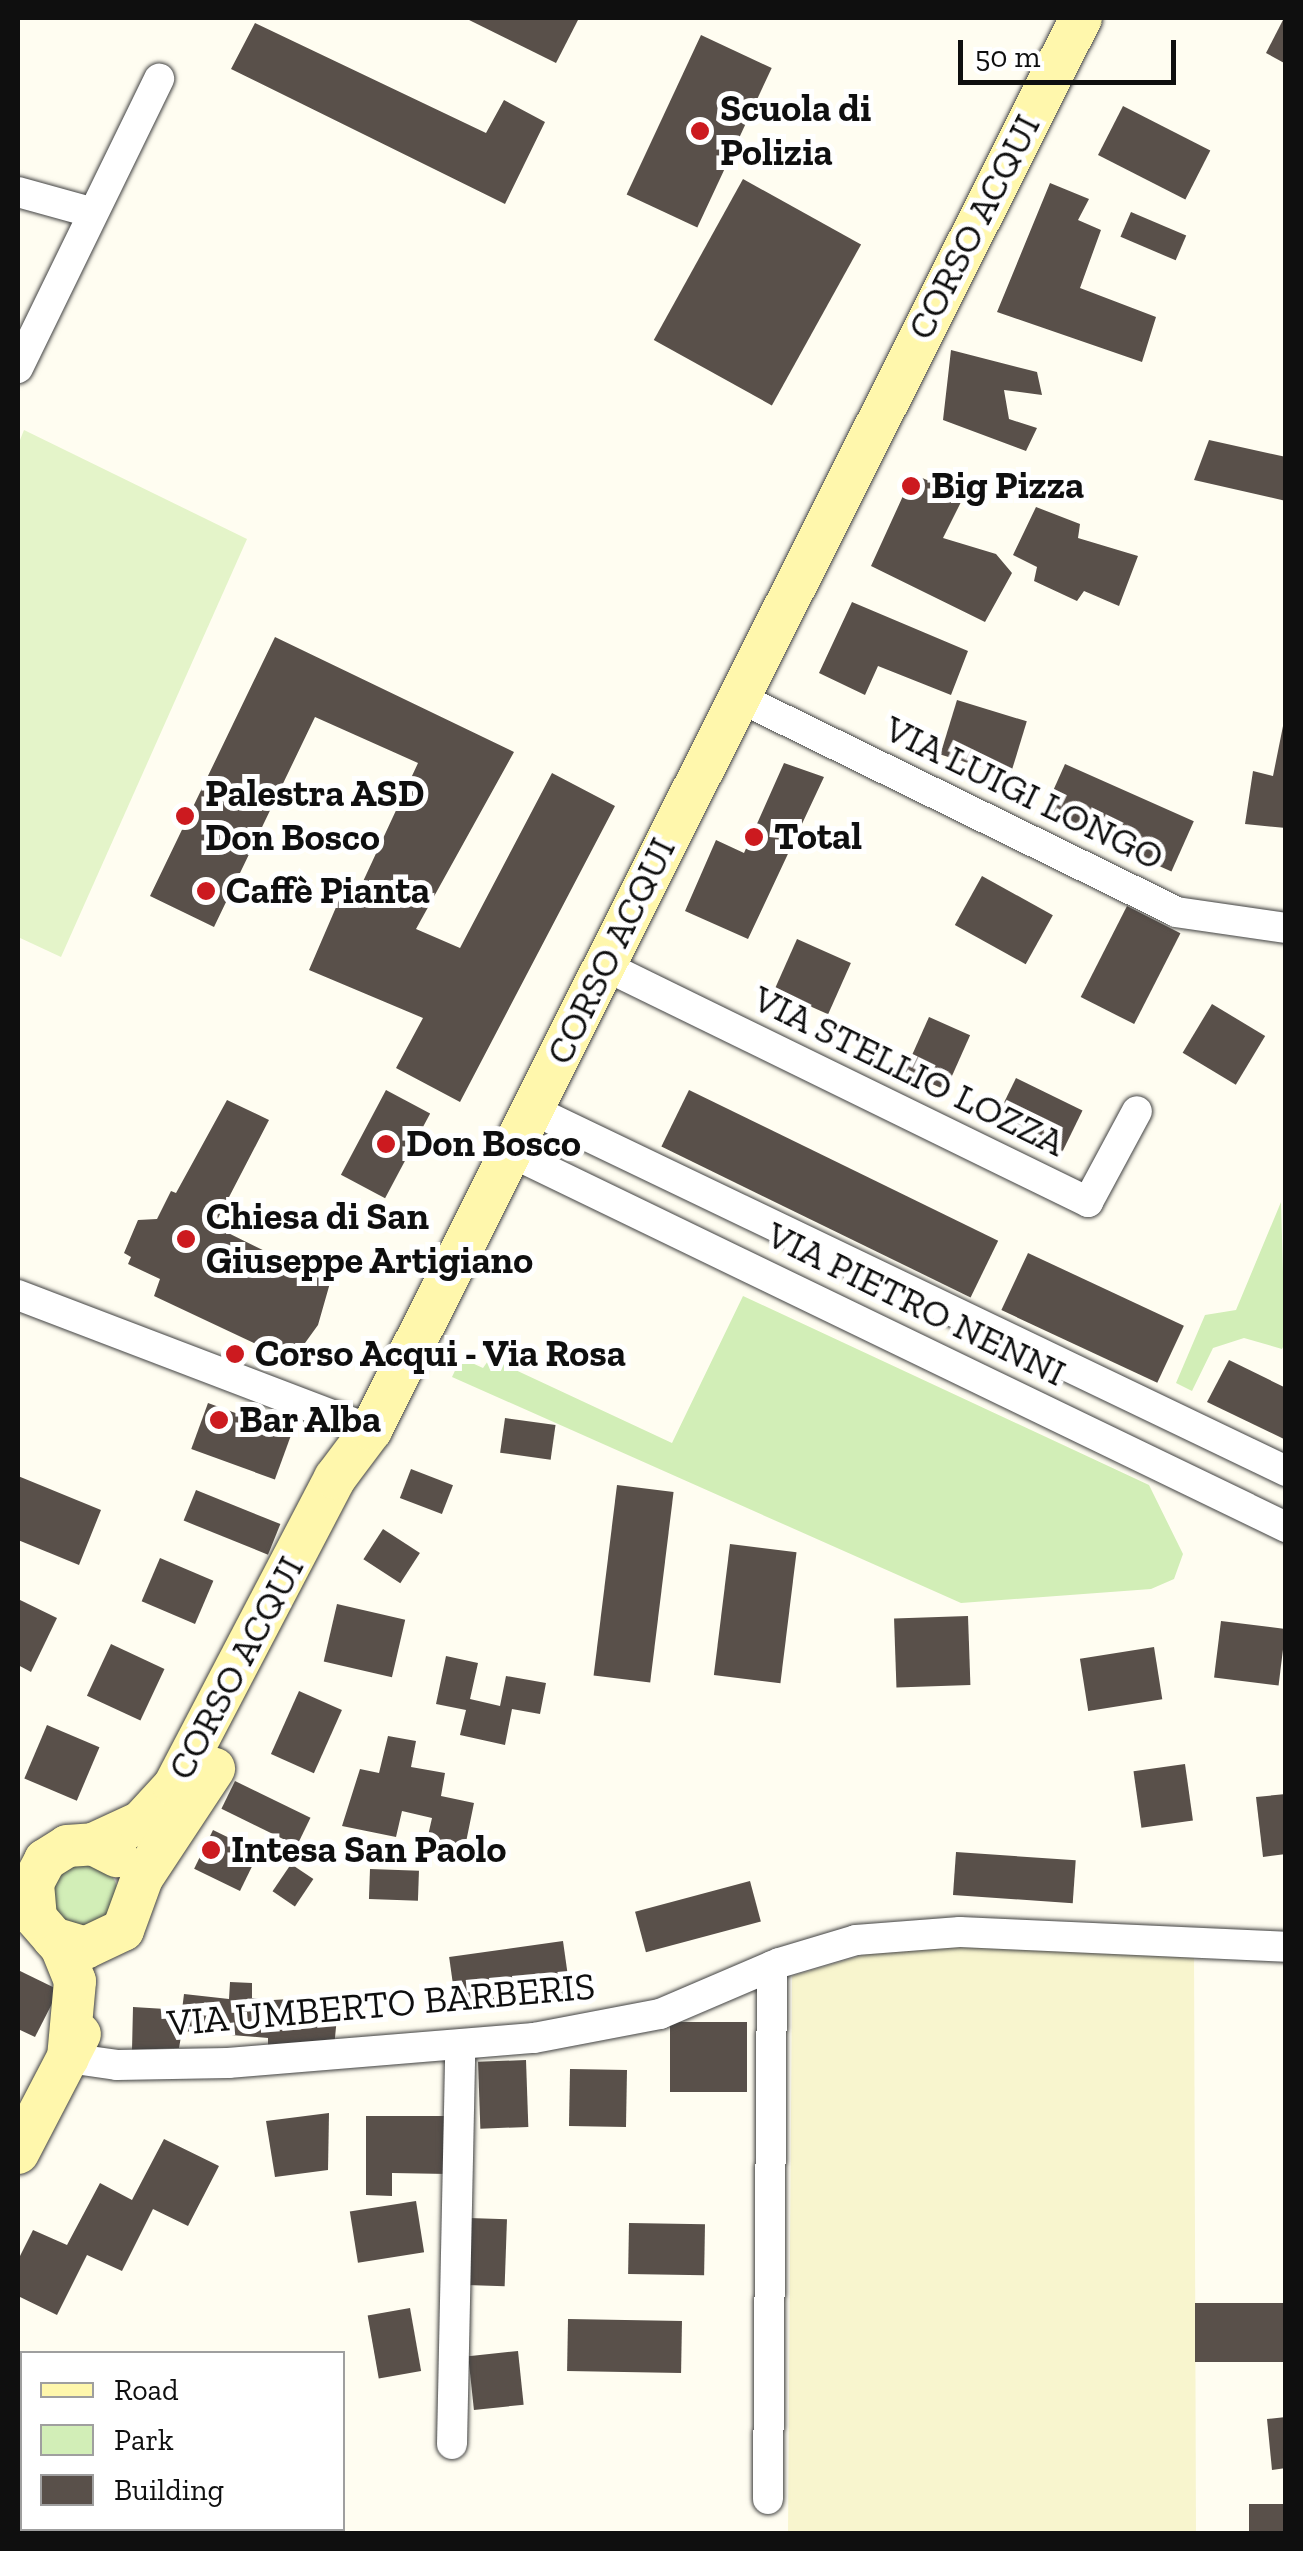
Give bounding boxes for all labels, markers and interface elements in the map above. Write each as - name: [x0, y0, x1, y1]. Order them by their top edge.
- scale bar: [963, 20, 1180, 82]
- text: 50 m: [975, 39, 1040, 75]
- place label: Scuola di Polizia: [720, 86, 871, 175]
- street label: CORSO ACQUI: [898, 107, 1050, 347]
- marker: Scuola di Polizia: [689, 120, 711, 142]
- place label: Big Pizza: [931, 463, 1084, 509]
- marker: Big Pizza: [900, 475, 922, 497]
- street label: VIA LUIGI LONGO: [877, 705, 1171, 881]
- place label: Palestra ASD Don Bosco: [205, 771, 425, 861]
- marker: Palestra ASD Don Bosco: [174, 805, 196, 827]
- place label: Total: [774, 814, 862, 860]
- marker: Total: [743, 826, 765, 848]
- street label: CORSO ACQUI: [536, 830, 686, 1072]
- place label: Caffè Pianta: [226, 868, 430, 914]
- marker: Caffè Pianta: [195, 880, 217, 902]
- street label: VIA STELLIO LOZZA: [745, 975, 1073, 1167]
- place label: Don Bosco: [406, 1121, 581, 1167]
- marker: Don Bosco: [375, 1133, 397, 1155]
- place label: Chiesa di San Giuseppe Artigiano: [206, 1194, 534, 1284]
- street label: VIA PIETRO NENNI: [759, 1212, 1073, 1396]
- marker: Chiesa di San Giuseppe Artigiano: [175, 1228, 197, 1250]
- place label: Corso Acqui - Via Rosa: [255, 1331, 628, 1377]
- marker: Corso Acqui - Via Rosa: [224, 1343, 246, 1365]
- place label: Bar Alba: [239, 1397, 383, 1443]
- marker: Bar Alba: [208, 1409, 230, 1431]
- street label: CORSO ACQUI: [158, 1548, 314, 1788]
- place label: Intesa San Paolo: [231, 1827, 506, 1873]
- marker: Intesa San Paolo: [200, 1839, 222, 1861]
- street label: VIA UMBERTO BARBERIS: [165, 1964, 597, 2046]
- legend: [20, 2351, 345, 2531]
- text: Road: [114, 2372, 179, 2408]
- text: Park: [114, 2422, 174, 2458]
- text: Building: [114, 2472, 224, 2508]

